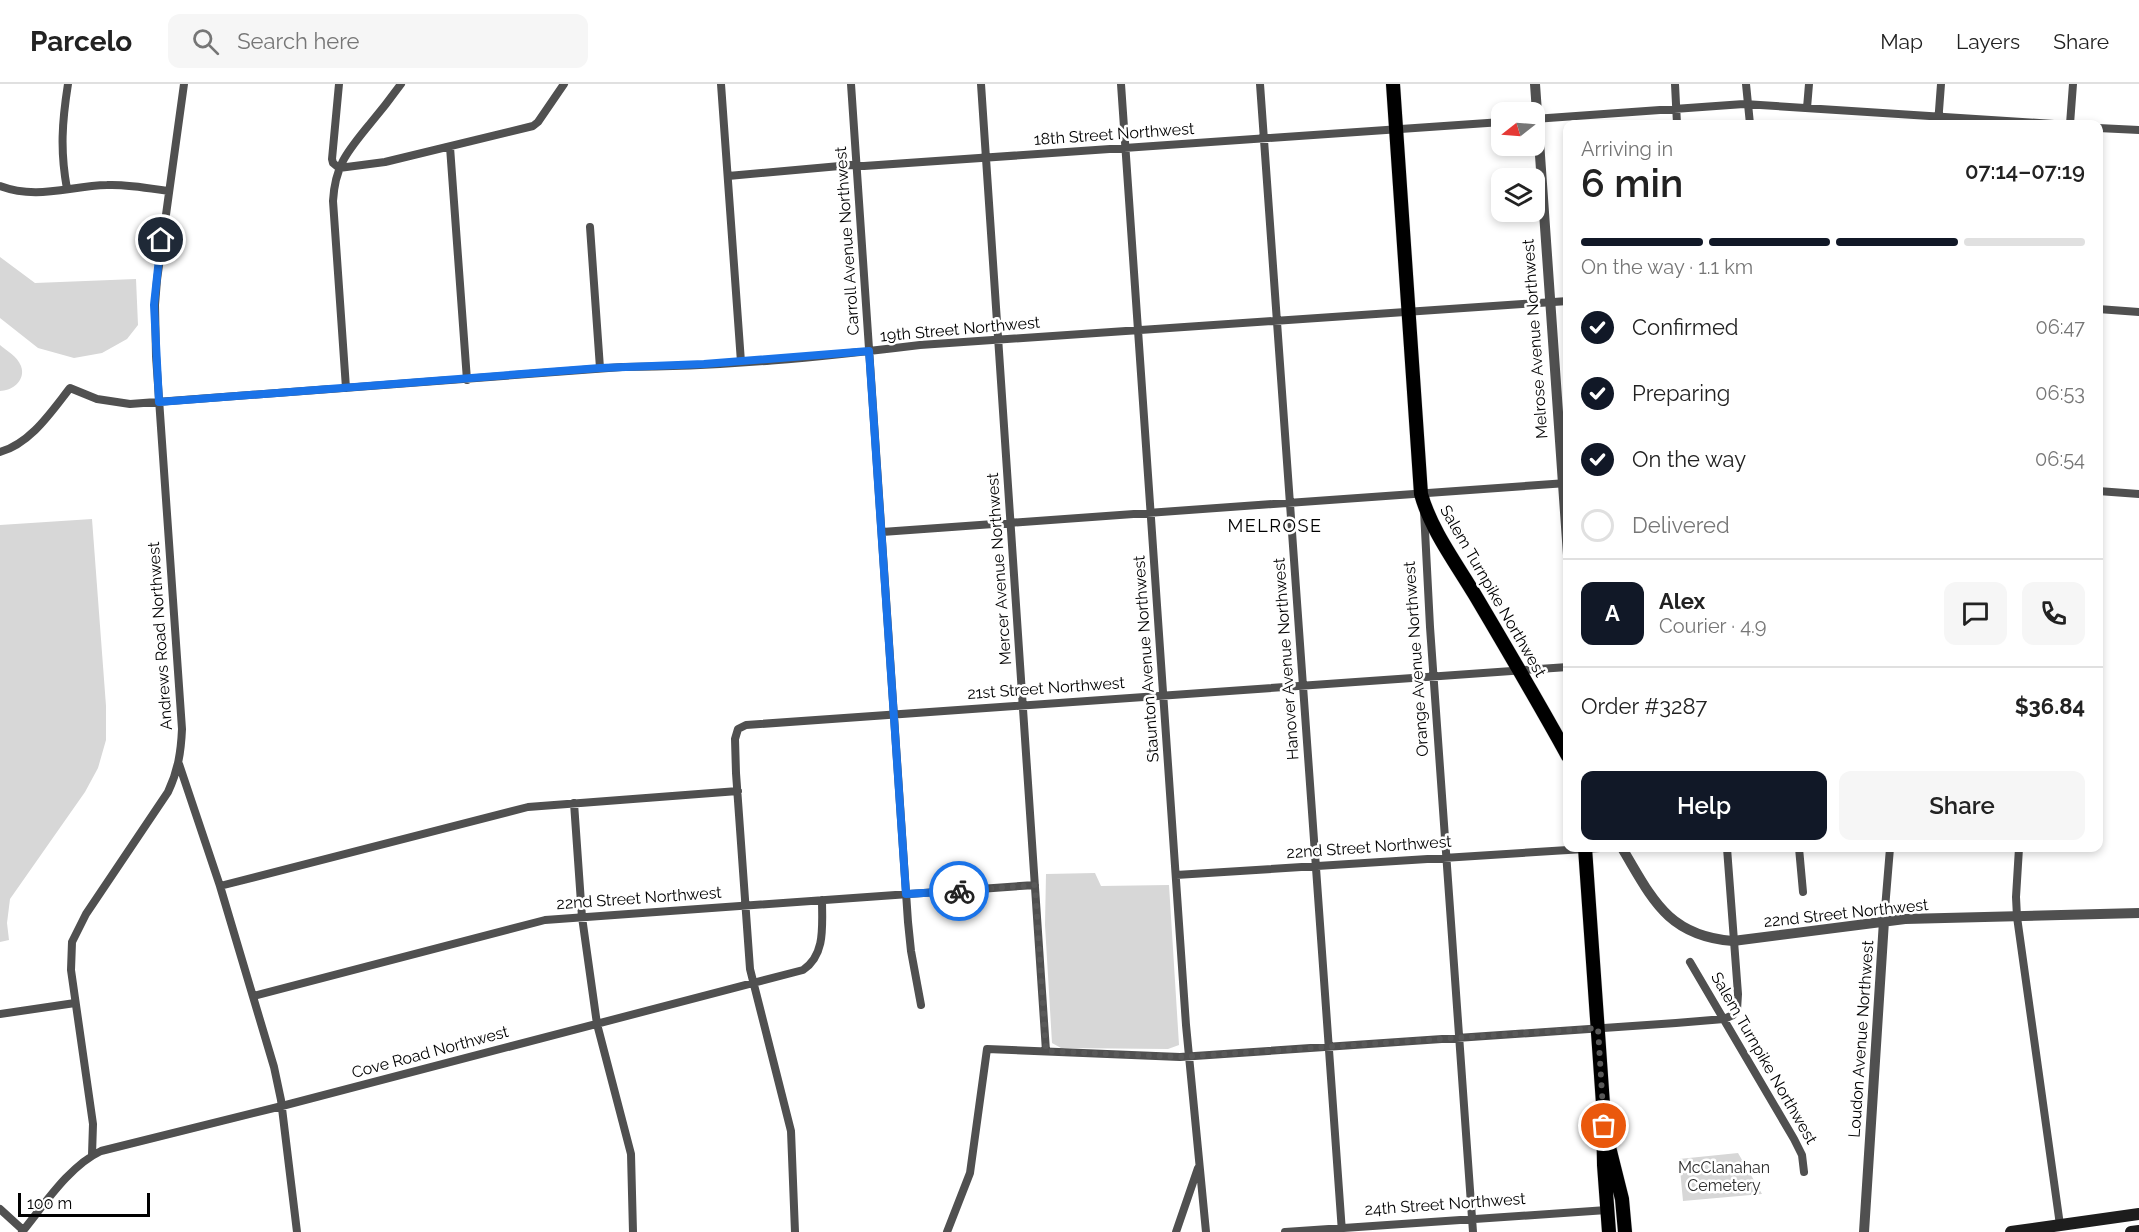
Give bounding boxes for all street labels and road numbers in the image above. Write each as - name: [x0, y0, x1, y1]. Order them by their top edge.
- street label: 18th Street Northwest: [1033, 119, 1195, 149]
- street label: Carroll Avenue Northwest: [831, 145, 863, 336]
- street label: Melrose Avenue Northwest: [1518, 238, 1551, 440]
- street label: 19th Street Northwest: [879, 312, 1041, 345]
- street label: Mercer Avenue Northwest: [983, 472, 1015, 666]
- street label: Salem Turnpike Northwest: [1436, 502, 1550, 681]
- street label: Andrews Road Northwest: [144, 541, 176, 731]
- street label: Staunton Avenue Northwest: [1129, 554, 1163, 763]
- street label: Hanover Avenue Northwest: [1269, 557, 1303, 761]
- street label: Orange Avenue Northwest: [1400, 560, 1432, 757]
- street label: 21st Street Northwest: [967, 673, 1126, 703]
- street label: 22nd Street Northwest: [1286, 832, 1453, 862]
- street label: 22nd Street Northwest: [556, 883, 723, 913]
- street label: 22nd Street Northwest: [1763, 895, 1930, 931]
- street label: Loudon Avenue Northwest: [1845, 939, 1877, 1138]
- street label: Salem Turnpike Northwest: [1707, 969, 1821, 1148]
- street label: Cove Road Northwest: [350, 1022, 511, 1082]
- street label: 24th Street Northwest: [1364, 1189, 1527, 1219]

